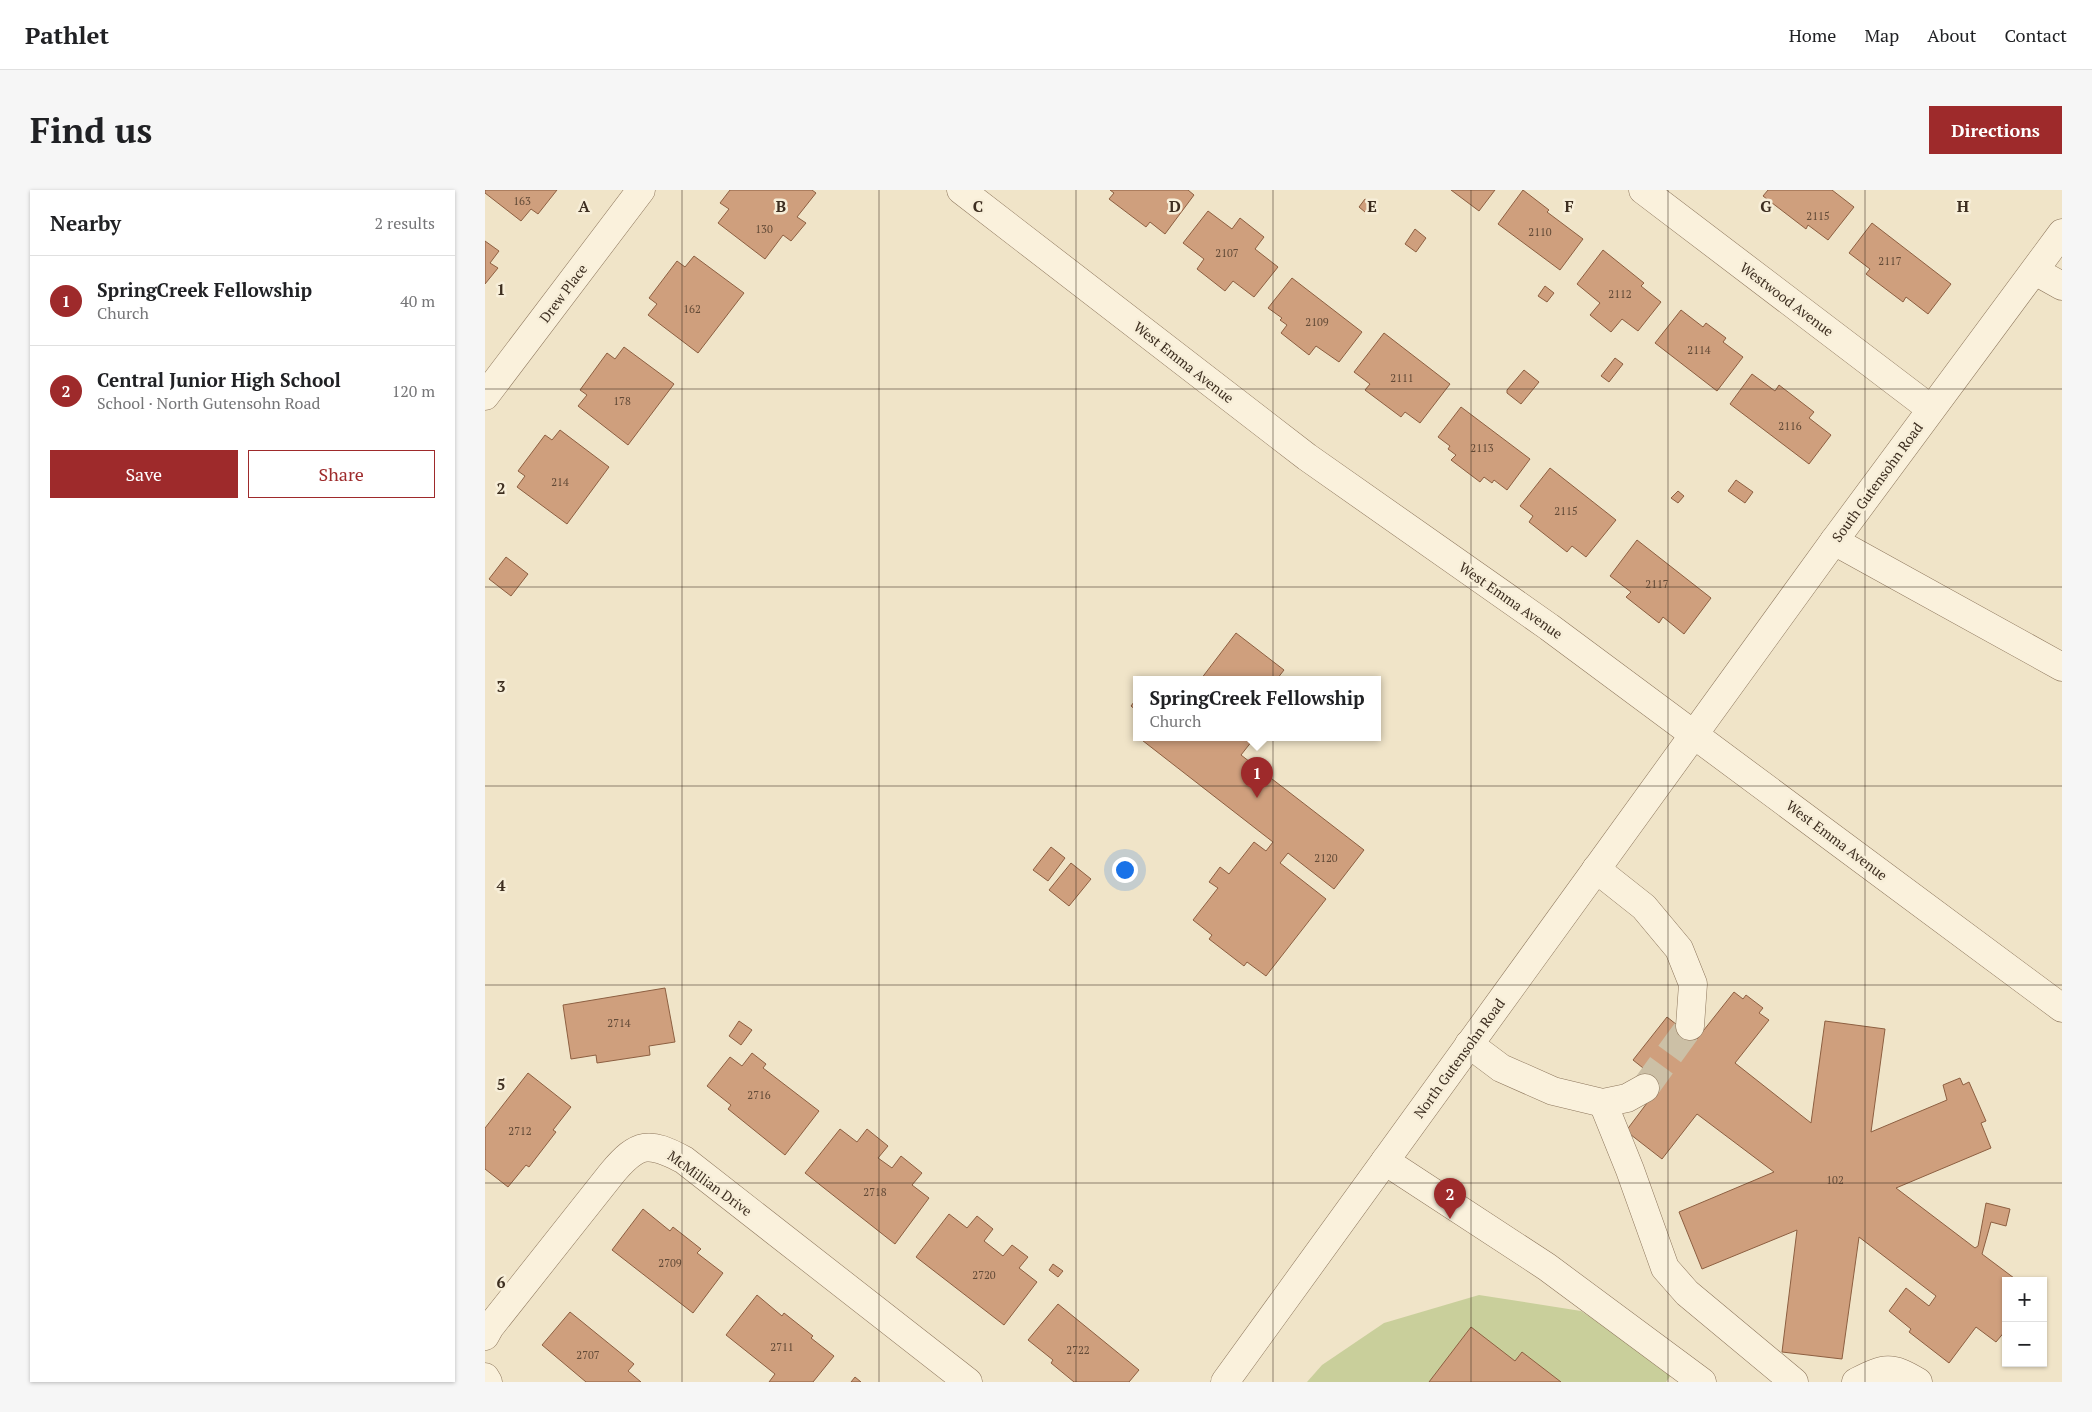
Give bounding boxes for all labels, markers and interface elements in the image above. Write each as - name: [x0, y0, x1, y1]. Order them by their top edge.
- text: Pathlet: [25, 19, 109, 51]
- text: Home: [1789, 23, 1836, 47]
- text: Map: [1864, 23, 1899, 47]
- text: About: [1927, 23, 1976, 47]
- text: Contact: [2004, 23, 2067, 47]
- button: Directions: [1929, 106, 2062, 154]
- text: Find us: [30, 107, 152, 153]
- house number: 163: [513, 194, 531, 208]
- text: A: [578, 195, 590, 217]
- text: B: [776, 195, 786, 217]
- text: C: [973, 195, 983, 217]
- text: D: [1169, 195, 1181, 217]
- text: E: [1367, 195, 1377, 217]
- text: F: [1564, 195, 1574, 217]
- text: G: [1760, 195, 1772, 217]
- text: H: [1957, 195, 1969, 217]
- text: Nearby: [50, 209, 121, 237]
- house number: 2115: [1806, 209, 1830, 223]
- text: 2 results: [375, 212, 435, 234]
- house number: 130: [755, 222, 773, 236]
- house number: 2110: [1528, 225, 1552, 239]
- house number: 2107: [1215, 246, 1239, 260]
- house number: 2117: [1878, 254, 1902, 268]
- street label: Westwood Avenue: [1736, 257, 1838, 341]
- street label: Drew Place: [535, 260, 591, 326]
- text: SpringCreek Fellowship: [97, 277, 312, 302]
- text: 1: [496, 278, 506, 300]
- house number: 2112: [1608, 287, 1632, 301]
- text: 1: [61, 290, 71, 312]
- text: 40 m: [400, 290, 435, 312]
- text: Church: [97, 302, 149, 324]
- house number: 162: [683, 302, 701, 316]
- house number: 2109: [1305, 315, 1329, 329]
- street label: West Emma Avenue: [1130, 317, 1238, 407]
- house number: 2114: [1687, 343, 1711, 357]
- text: Central Junior High School: [97, 367, 341, 392]
- house number: 2111: [1390, 371, 1414, 385]
- text: 2: [61, 380, 71, 402]
- text: 120 m: [392, 380, 435, 402]
- text: School · North Gutensohn Road: [97, 392, 320, 414]
- house number: 178: [613, 394, 631, 408]
- street label: South Gutensohn Road: [1827, 418, 1927, 546]
- house number: 2116: [1778, 419, 1802, 433]
- house number: 2113: [1470, 441, 1494, 455]
- button: Save: [50, 450, 238, 498]
- button: Share: [248, 450, 435, 498]
- house number: 214: [551, 475, 569, 489]
- text: 2: [496, 477, 506, 499]
- house number: 2115: [1554, 504, 1578, 518]
- street label: West Emma Avenue: [1455, 557, 1567, 643]
- house number: 2117: [1645, 577, 1669, 591]
- text: 3: [496, 675, 506, 697]
- popup: [1133, 676, 1381, 741]
- text: SpringCreek Fellowship: [1149, 685, 1365, 710]
- text: Church: [1149, 710, 1201, 732]
- pin: 1: [1241, 757, 1273, 798]
- street label: West Emma Avenue: [1782, 796, 1892, 884]
- house number: 2120: [1314, 851, 1338, 865]
- your location: [1112, 857, 1138, 883]
- text: 4: [496, 874, 506, 896]
- street label: North Gutensohn Road: [1409, 994, 1509, 1122]
- house number: 2714: [607, 1016, 631, 1030]
- text: 5: [496, 1073, 506, 1095]
- house number: 2716: [747, 1088, 771, 1102]
- house number: 2712: [508, 1124, 532, 1138]
- street label: McMillian Drive: [664, 1146, 756, 1220]
- house number: 102: [1826, 1173, 1844, 1187]
- pin: 2: [1434, 1178, 1466, 1219]
- house number: 2718: [863, 1185, 887, 1199]
- house number: 2709: [658, 1256, 682, 1270]
- house number: 2720: [972, 1268, 996, 1282]
- text: 6: [496, 1271, 506, 1293]
- map controls: [2002, 1277, 2047, 1367]
- button: +: [2002, 1277, 2047, 1322]
- button: −: [2002, 1322, 2047, 1367]
- house number: 2711: [770, 1340, 794, 1354]
- house number: 2722: [1066, 1343, 1090, 1357]
- house number: 2707: [576, 1348, 600, 1362]

